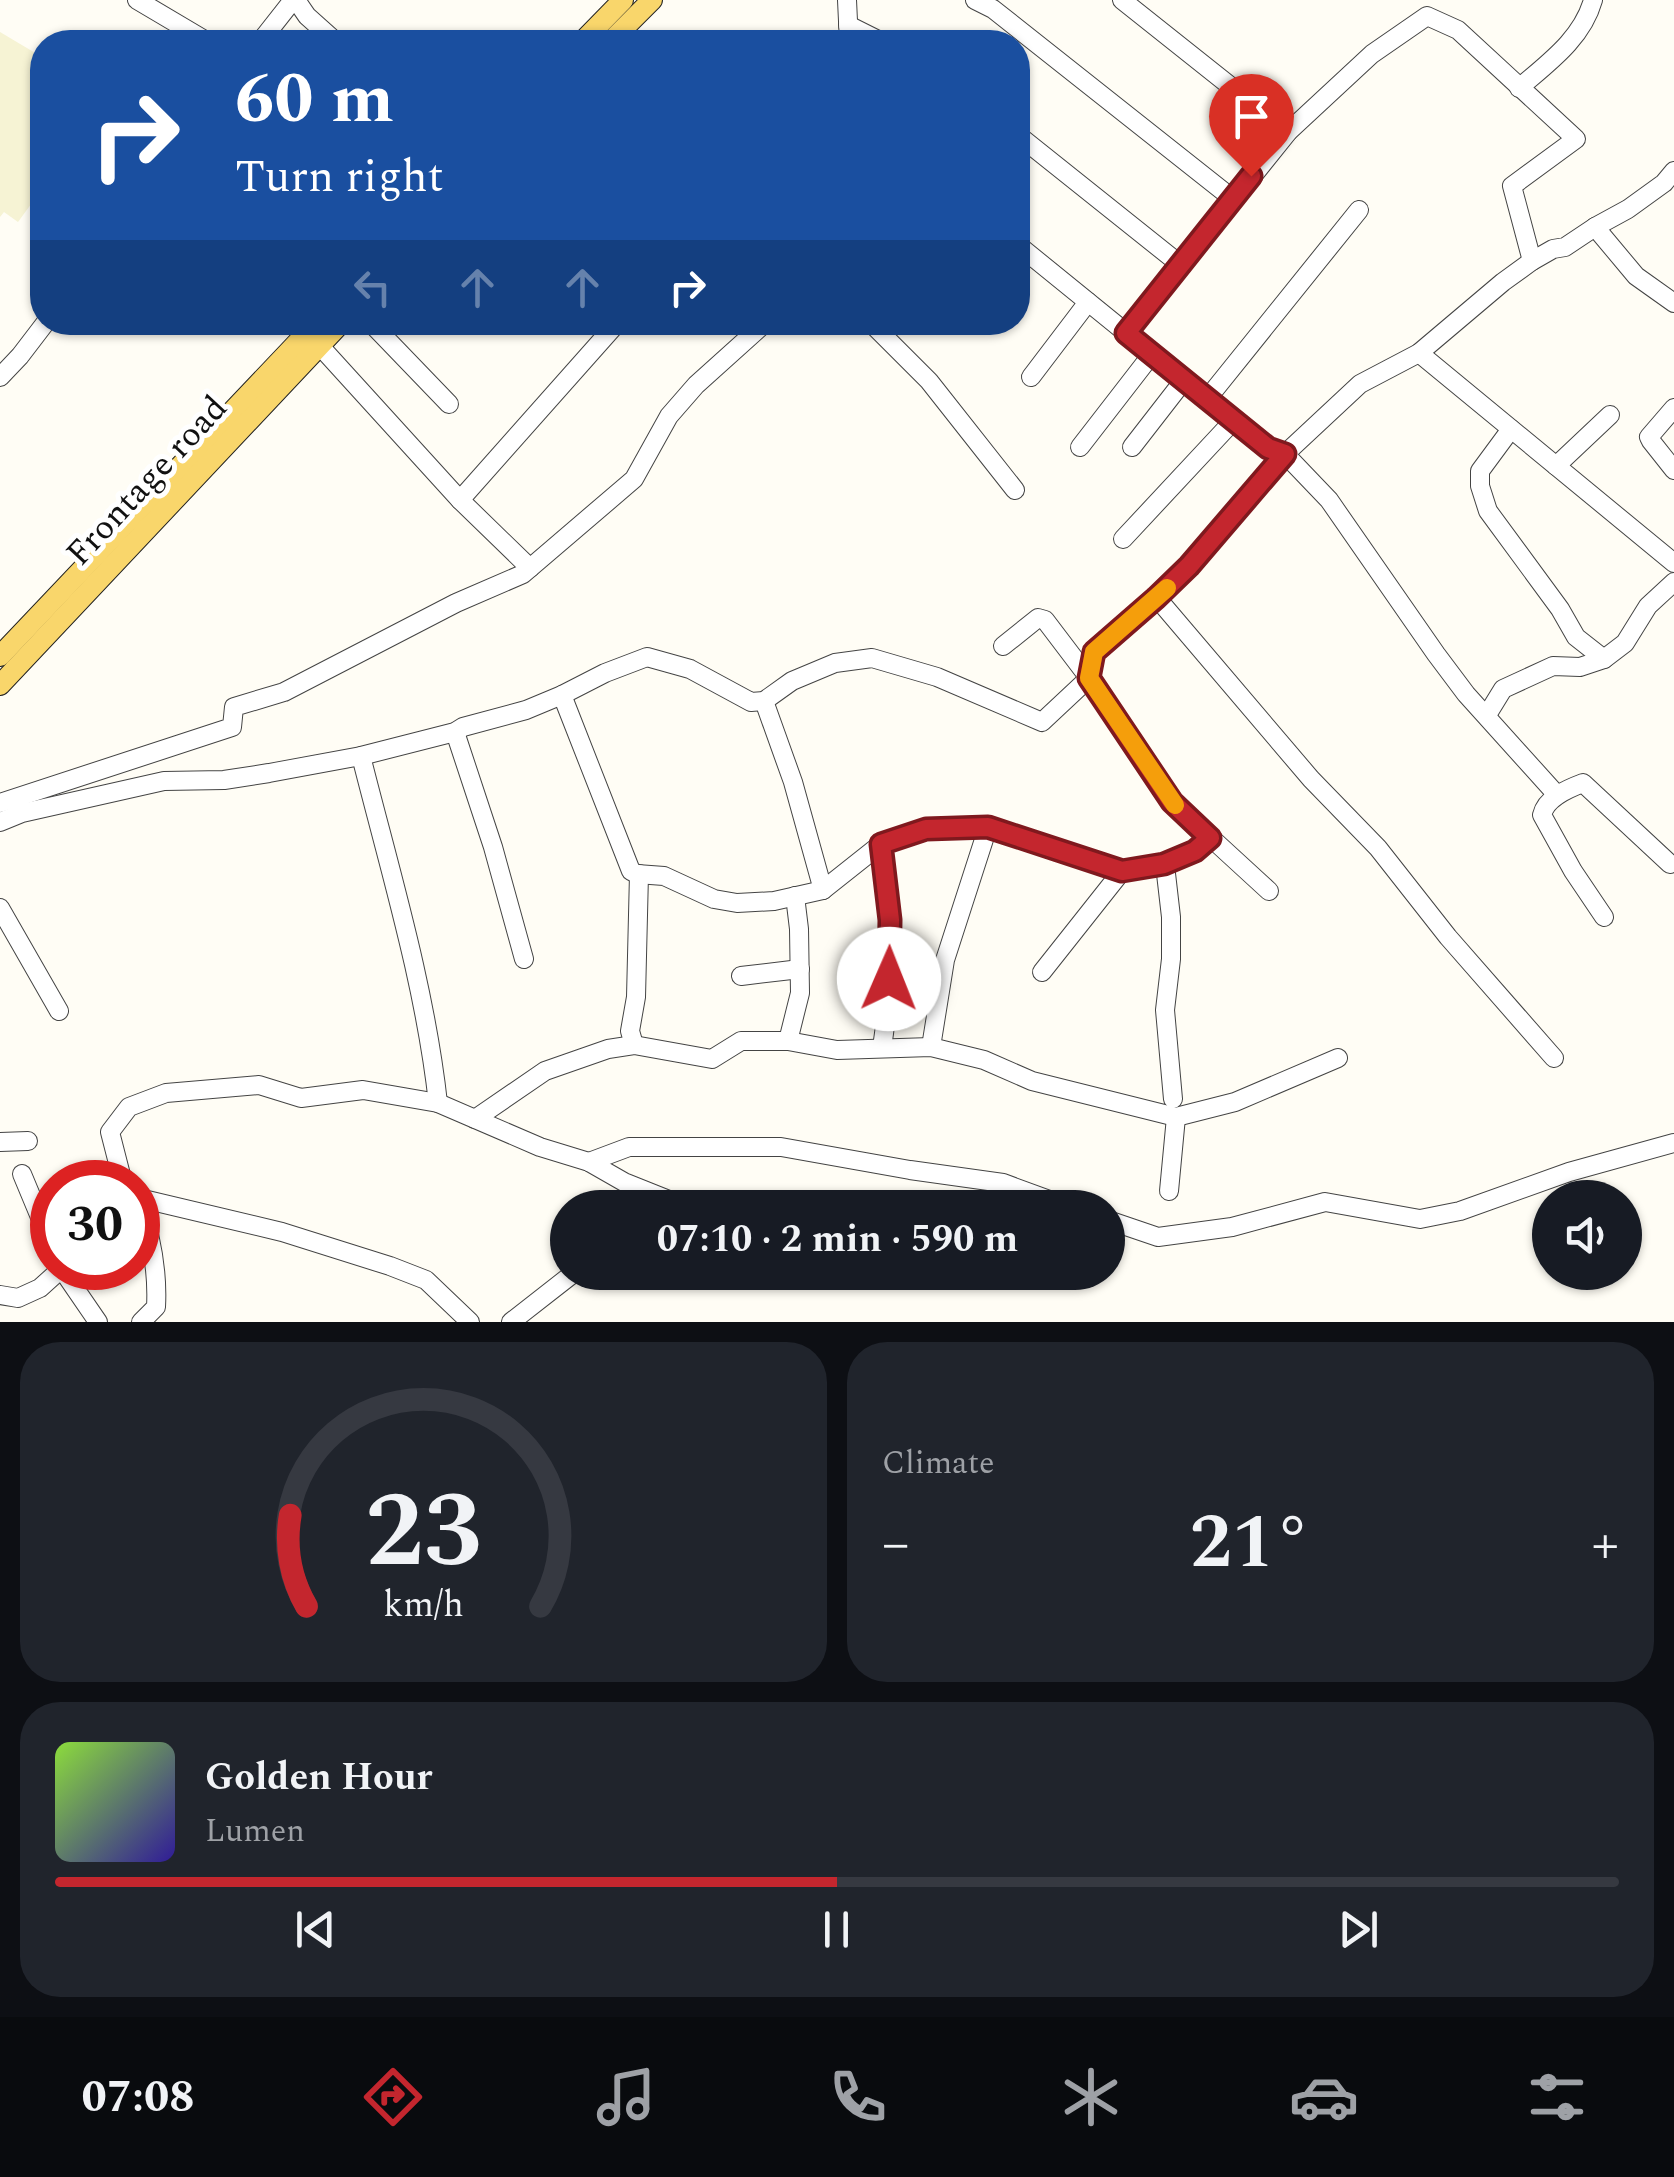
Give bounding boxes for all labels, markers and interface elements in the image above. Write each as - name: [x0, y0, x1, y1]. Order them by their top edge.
- text: 60 m: [235, 47, 394, 153]
- icon: right: [70, 70, 200, 200]
- pin: [1209, 74, 1294, 177]
- icon: arrive: [1224, 89, 1279, 144]
- text: Turn right: [235, 143, 444, 212]
- icon: left: [345, 260, 400, 315]
- icon: ahead: [450, 260, 505, 315]
- icon: ahead: [555, 260, 610, 315]
- icon: right: [660, 260, 715, 315]
- street label: Frontage road: [54, 384, 240, 578]
- position arrow: [837, 927, 941, 1031]
- speed limit sign: 30: [30, 1160, 160, 1290]
- map controls: [1532, 1180, 1642, 1290]
- button: sound: [1532, 1180, 1642, 1290]
- text: 07:10 · 2 min · 590 m: [657, 1211, 1018, 1269]
- text: Climate: [882, 1439, 994, 1488]
- text: 23: [365, 1454, 482, 1612]
- text: 21°: [1190, 1487, 1311, 1601]
- text: −: [882, 1503, 910, 1586]
- text: +: [1591, 1503, 1619, 1586]
- text: km/h: [383, 1578, 464, 1633]
- text: Golden Hour: [205, 1749, 432, 1807]
- text: Lumen: [205, 1807, 305, 1856]
- icon: previous: [288, 1902, 343, 1957]
- icon: pause: [809, 1902, 864, 1957]
- icon: next: [1331, 1902, 1386, 1957]
- icon: directions: [358, 2062, 428, 2132]
- icon: music: [591, 2062, 661, 2132]
- icon: phone: [823, 2062, 893, 2132]
- icon: climate: [1056, 2062, 1126, 2132]
- icon: car: [1289, 2062, 1359, 2132]
- icon: filters: [1522, 2062, 1592, 2132]
- text: 07:08: [81, 2063, 195, 2132]

